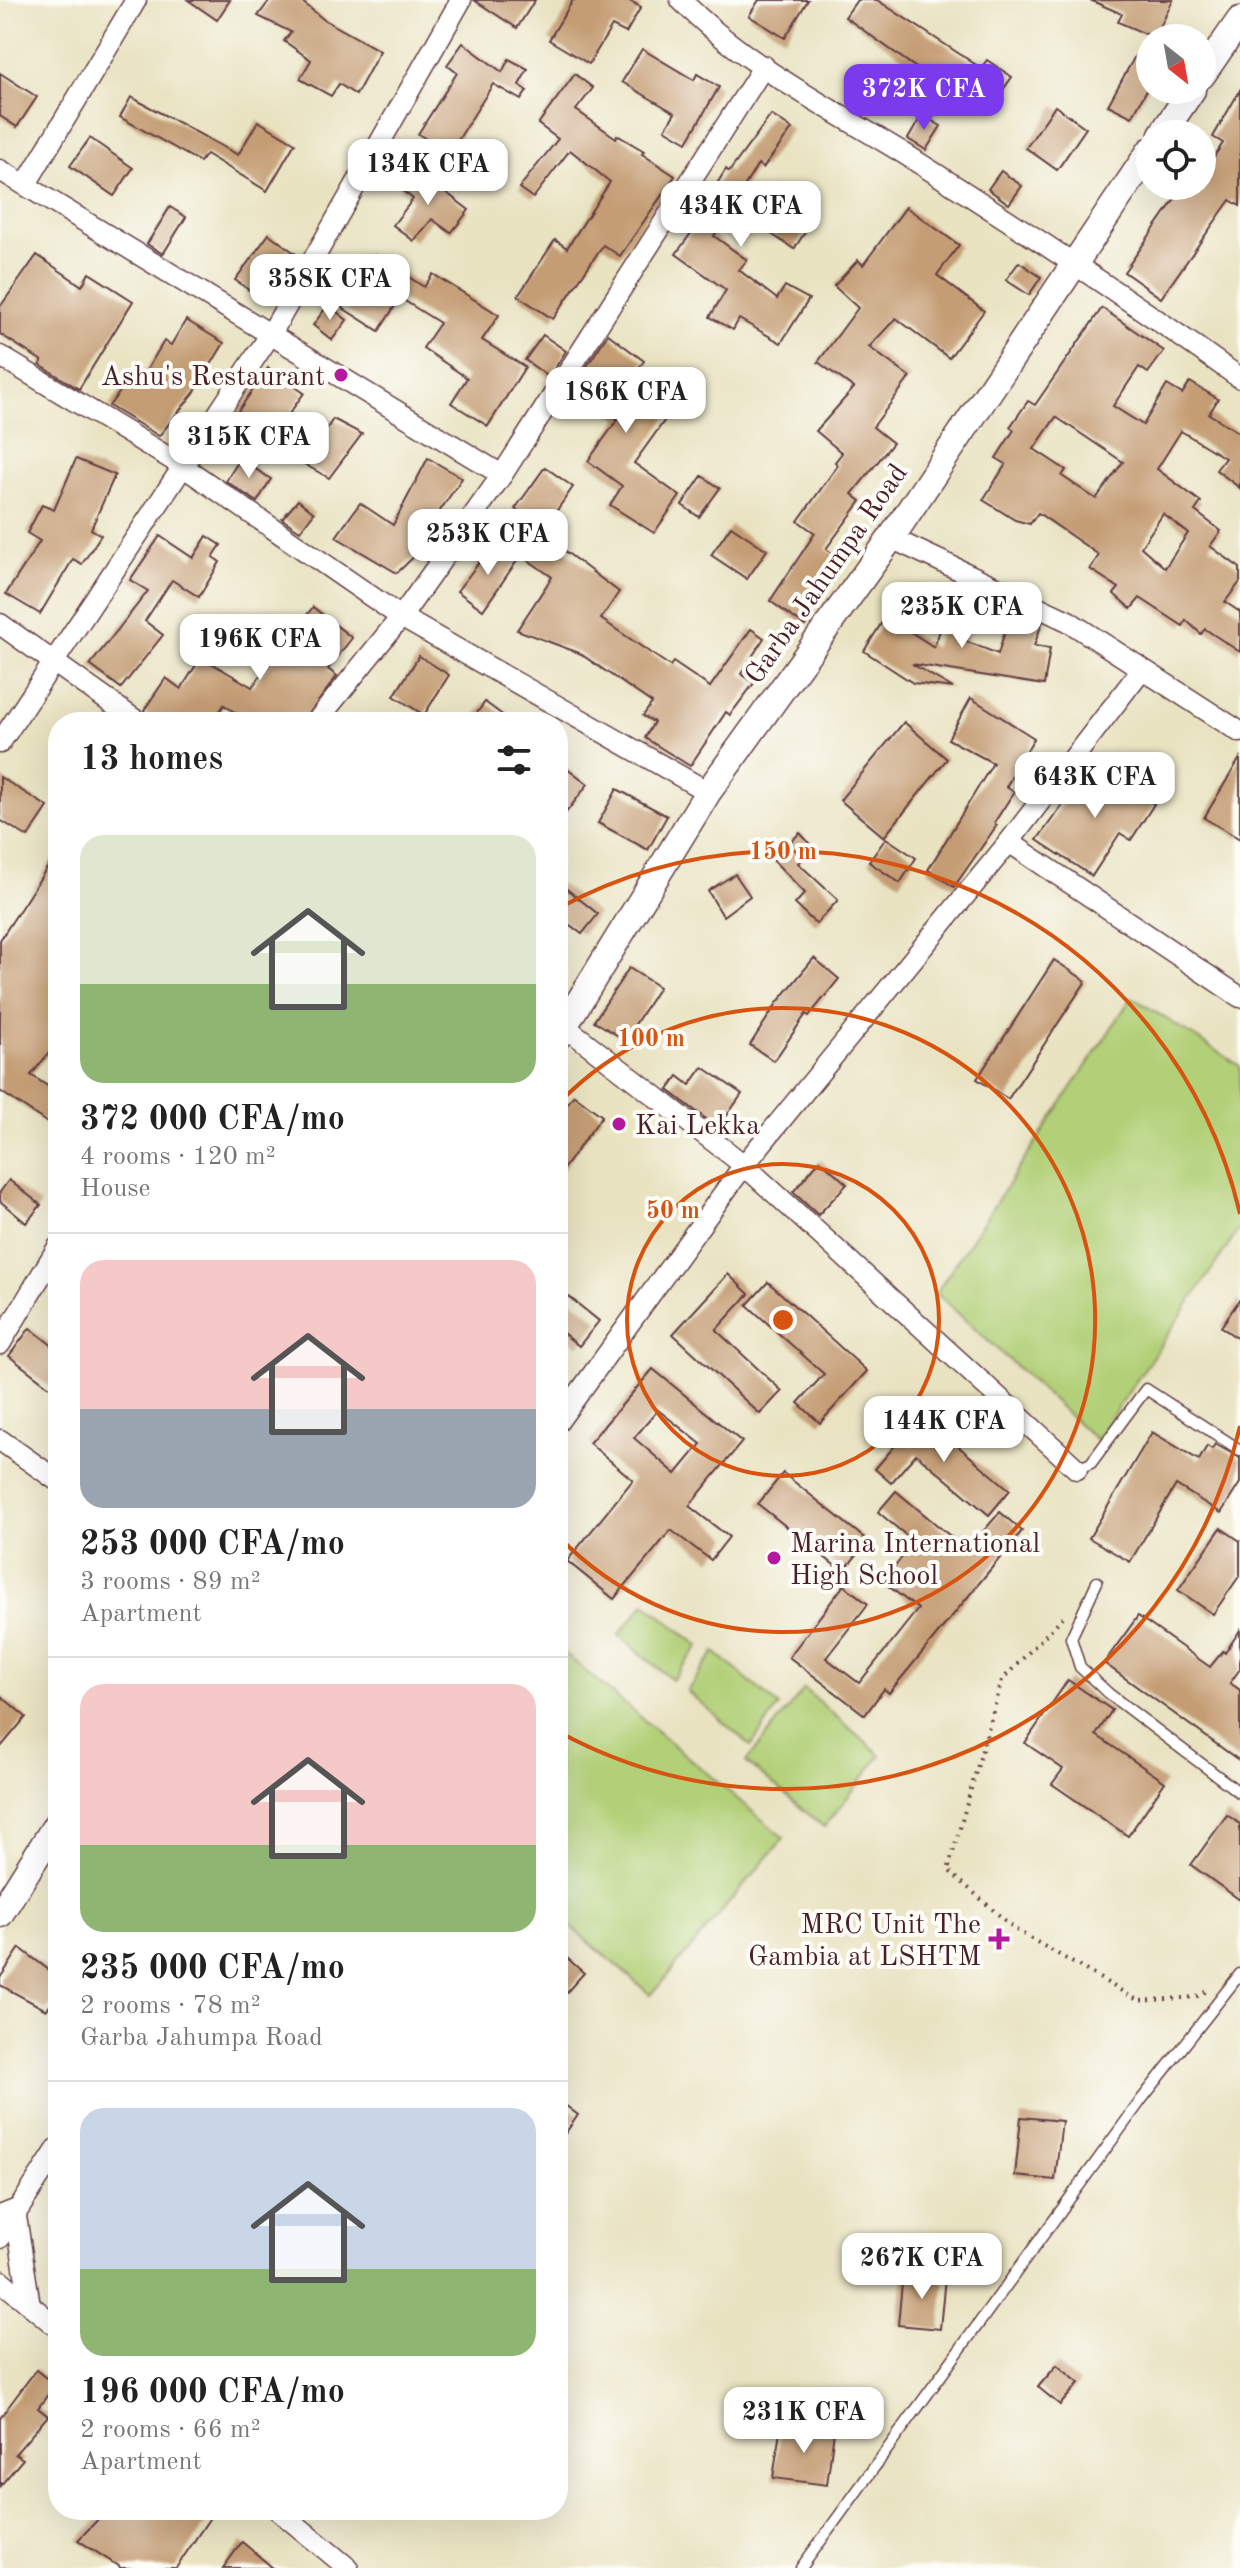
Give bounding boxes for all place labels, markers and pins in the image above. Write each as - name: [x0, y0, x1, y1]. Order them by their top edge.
- pin: 372K CFA: [841, 64, 1007, 132]
- pin: 134K CFA: [345, 139, 511, 207]
- pin: 434K CFA: [658, 181, 824, 249]
- pin: 358K CFA: [247, 254, 413, 322]
- place label: Ashu's Restaurant: [101, 364, 325, 392]
- marker: Ashu's Restaurant: [332, 366, 350, 384]
- pin: 186K CFA: [543, 367, 709, 435]
- pin: 315K CFA: [166, 412, 332, 480]
- pin: 253K CFA: [405, 509, 571, 577]
- pin: 235K CFA: [879, 582, 1045, 650]
- pin: 196K CFA: [177, 614, 343, 682]
- pin: 643K CFA: [1012, 752, 1178, 820]
- place label: Kai Lekka: [635, 1113, 760, 1141]
- marker: Kai Lekka: [610, 1115, 628, 1133]
- centre of rings: [769, 1306, 797, 1334]
- pin: 144K CFA: [861, 1396, 1027, 1464]
- place label: Marina International High School: [790, 1531, 1040, 1591]
- marker: Marina International High School: [765, 1549, 783, 1567]
- place label: MRC Unit The Gambia at LSHTM: [748, 1912, 981, 1972]
- marker: MRC Unit The Gambia at LSHTM: [988, 1928, 1010, 1950]
- pin: 267K CFA: [839, 2233, 1005, 2301]
- pin: 231K CFA: [721, 2387, 887, 2455]

